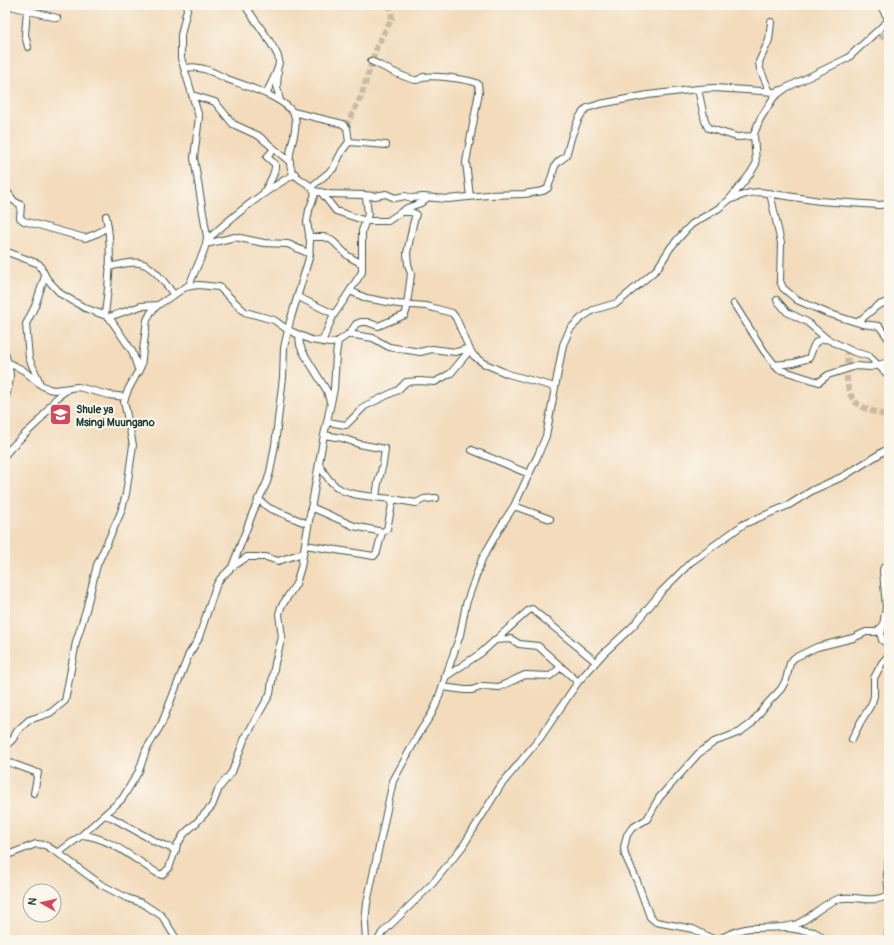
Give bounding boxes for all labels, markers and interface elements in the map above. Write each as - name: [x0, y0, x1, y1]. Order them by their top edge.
- school or university icon: Shule ya Msingi Muungano: [48, 402, 74, 428]
- place label: Shule ya Msingi Muungano: [76, 403, 155, 429]
- north arrow: [22, 883, 62, 923]
- text: N: [26, 897, 40, 906]

